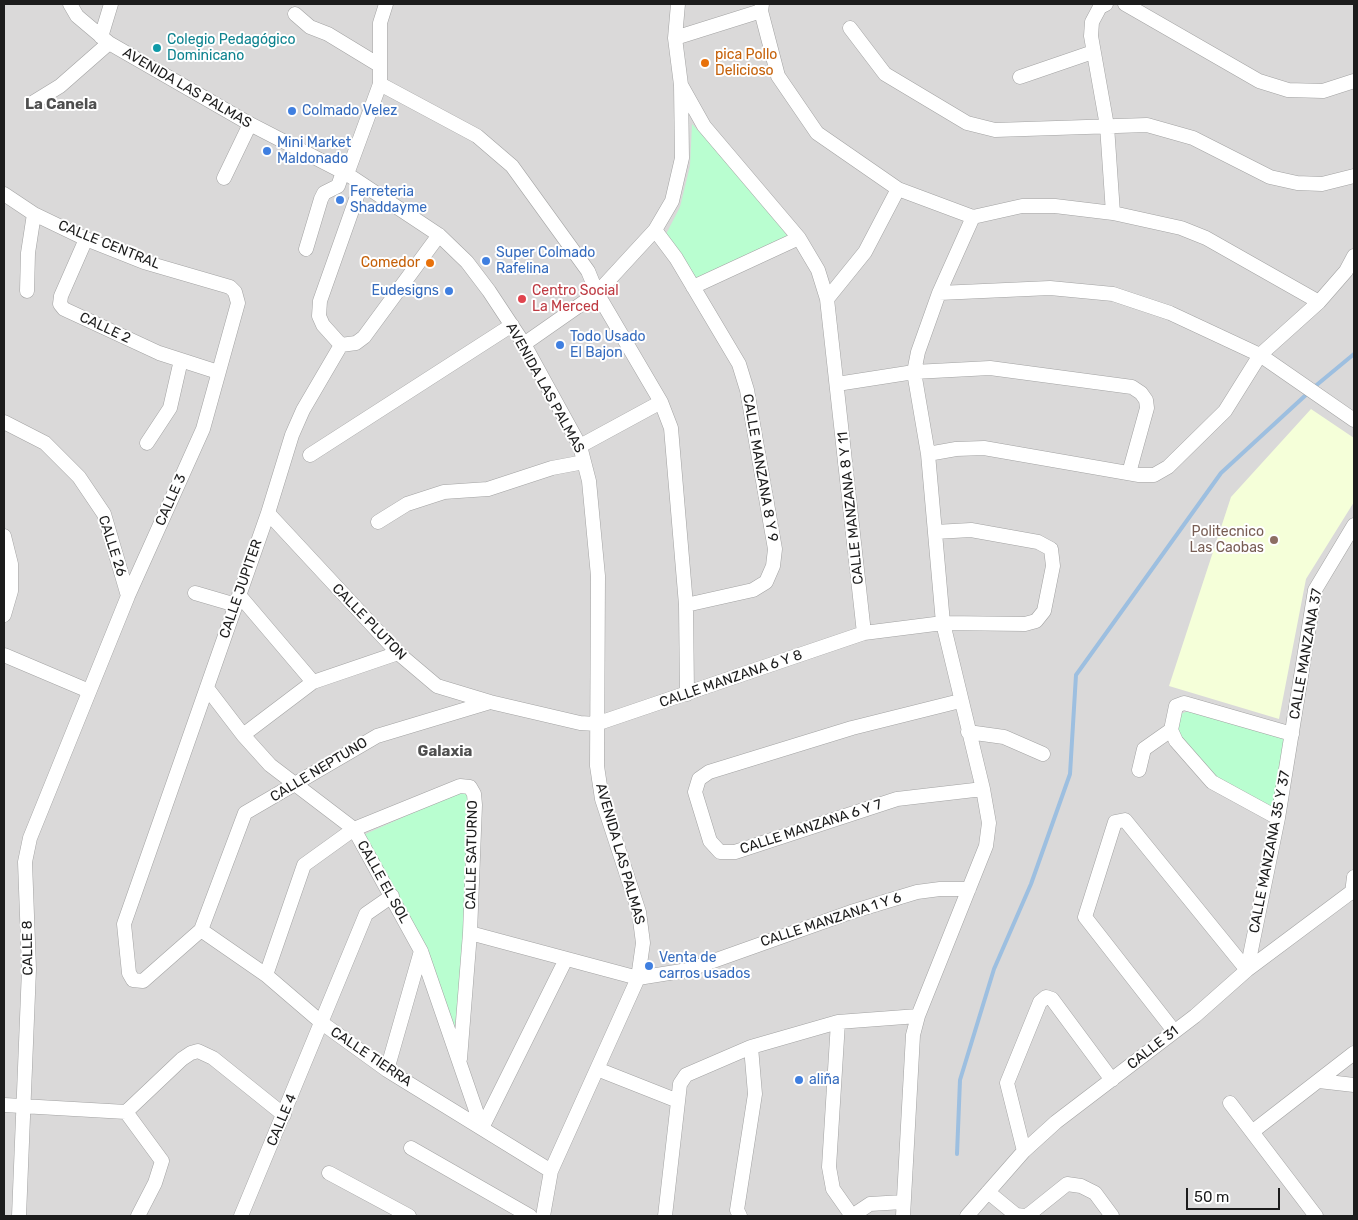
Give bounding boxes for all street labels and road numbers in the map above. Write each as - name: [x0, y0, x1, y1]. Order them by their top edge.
- street label: AVENIDA LAS PALMAS: [119, 44, 255, 132]
- street label: CALLE CENTRAL: [56, 217, 162, 273]
- street label: CALLE 2: [77, 309, 133, 347]
- street label: AVENIDA LAS PALMAS: [502, 320, 588, 456]
- street label: CALLE MANZANA 8 Y 9: [739, 393, 781, 543]
- street label: CALLE MANZANA 8 Y 11: [835, 431, 867, 585]
- street label: CALLE 3: [152, 472, 190, 528]
- street label: CALLE 26: [94, 513, 130, 579]
- street label: CALLE JUPITER: [216, 537, 266, 641]
- street label: CALLE PLUTON: [328, 580, 410, 664]
- street label: CALLE MANZANA 37: [1286, 587, 1326, 721]
- street label: CALLE MANZANA 6 Y 8: [657, 647, 805, 711]
- street label: CALLE NEPTUNO: [267, 734, 371, 806]
- street label: CALLE MANZANA 35 Y 37: [1246, 769, 1294, 935]
- street label: AVENIDA LAS PALMAS: [592, 781, 648, 927]
- street label: CALLE MANZANA 6 Y 7: [738, 796, 884, 858]
- street label: CALLE SATURNO: [463, 800, 481, 910]
- street label: CALLE EL SOL: [353, 838, 413, 926]
- street label: CALLE MANZANA 1 Y 6: [758, 889, 904, 951]
- street label: CALLE 8: [19, 920, 37, 976]
- street label: CALLE 31: [1124, 1023, 1182, 1073]
- street label: CALLE TIERRA: [327, 1024, 415, 1090]
- street label: CALLE 4: [264, 1091, 300, 1149]

